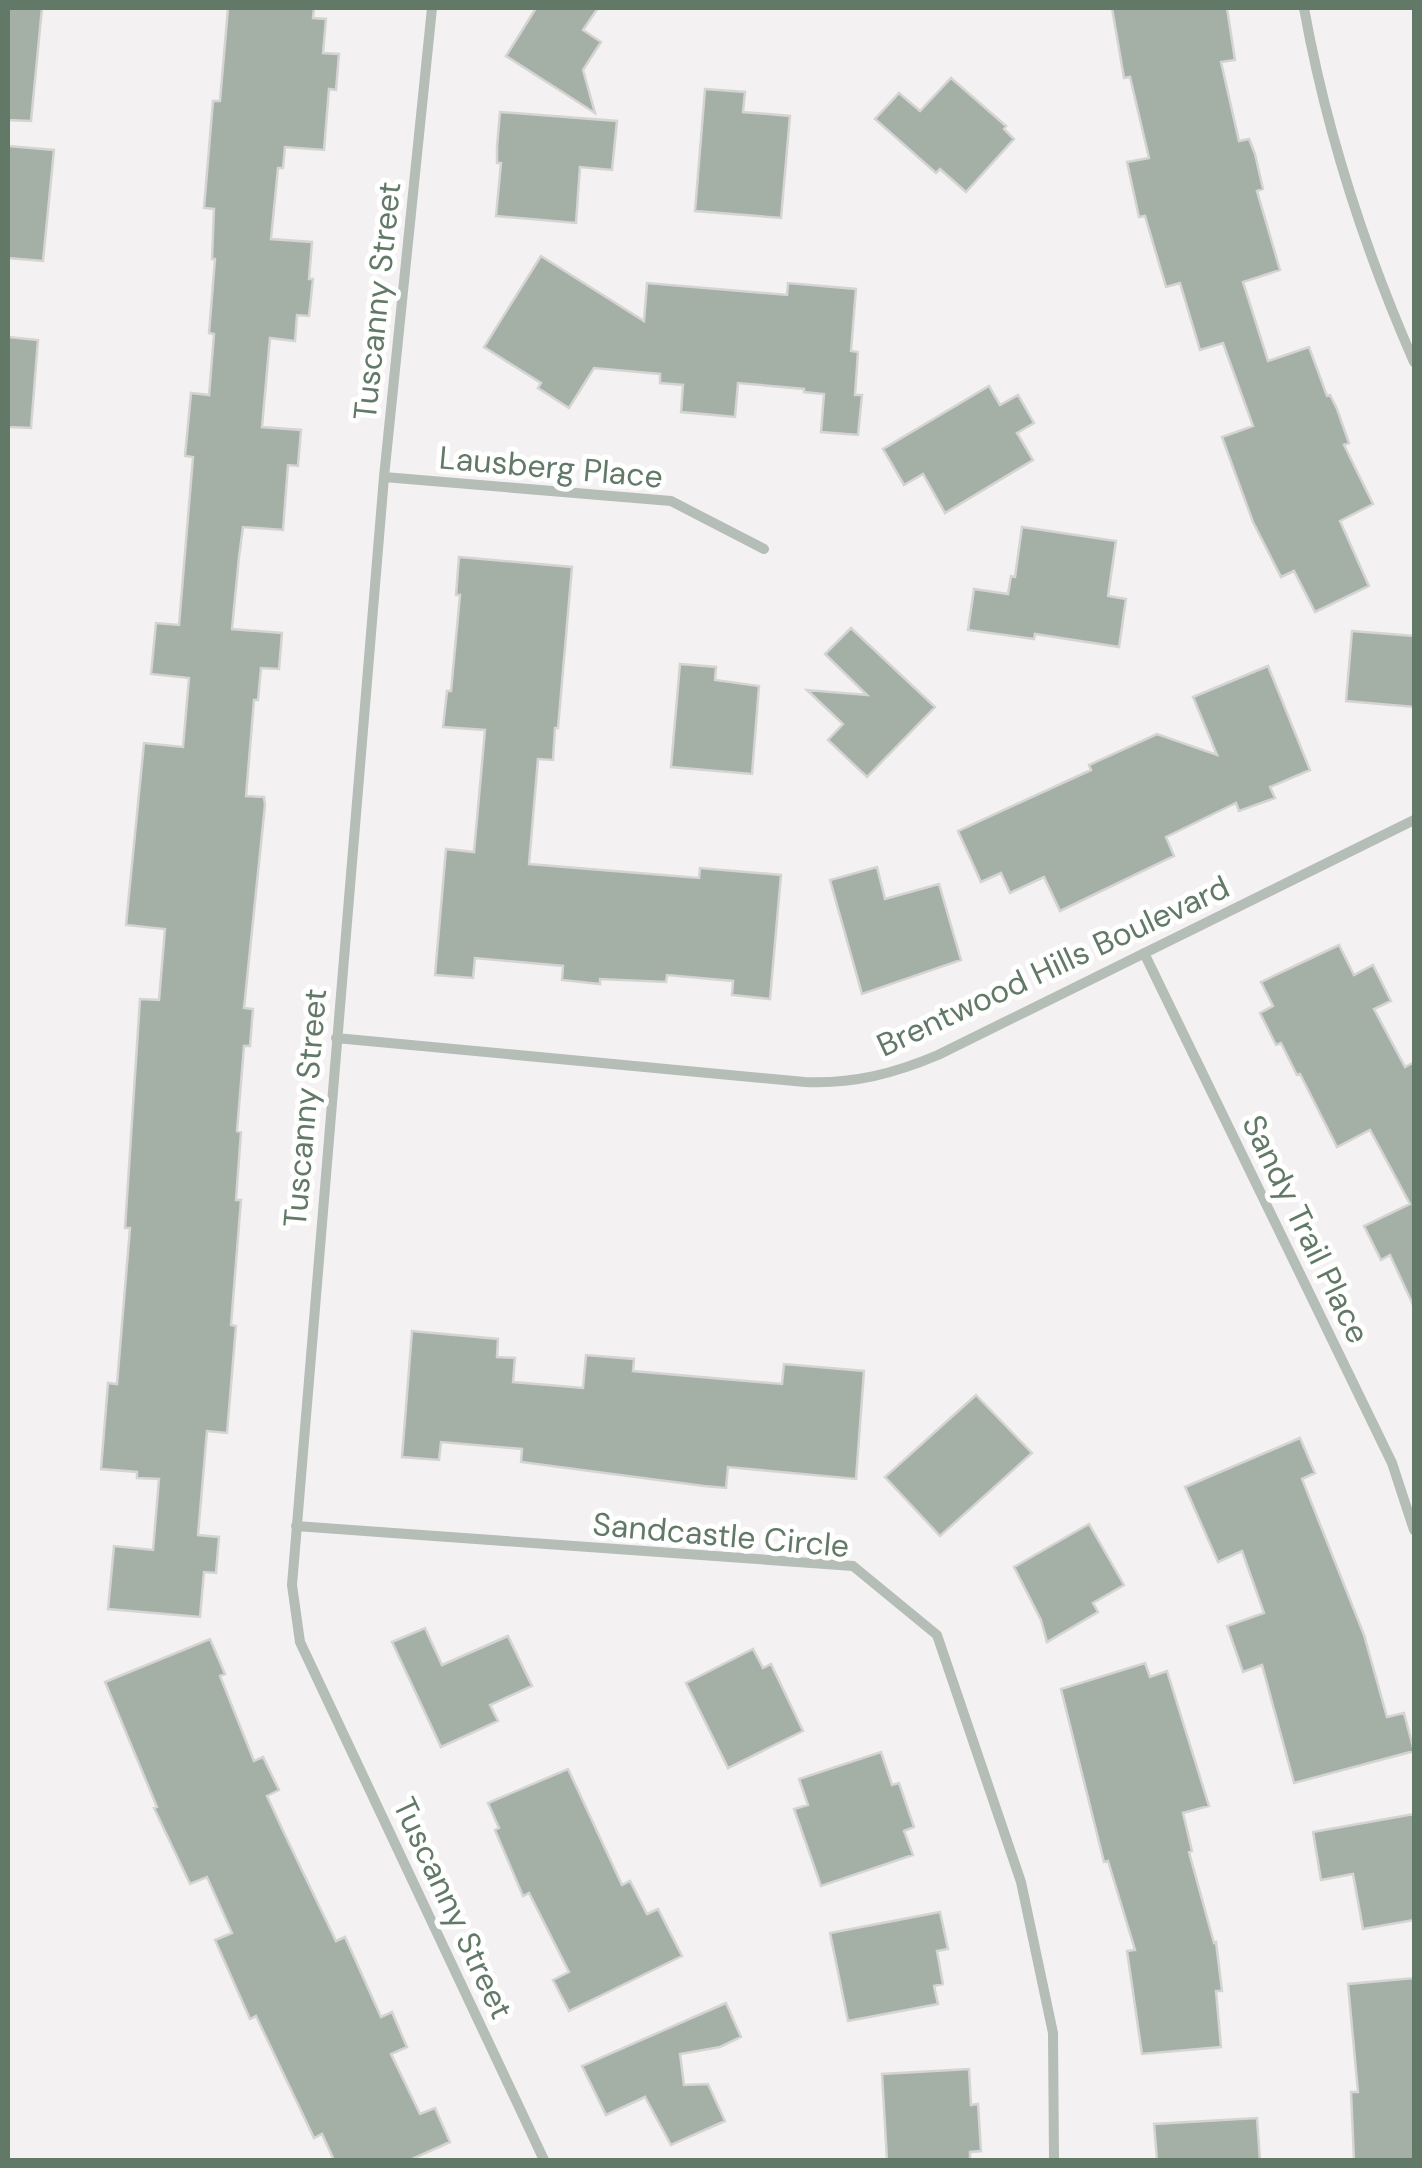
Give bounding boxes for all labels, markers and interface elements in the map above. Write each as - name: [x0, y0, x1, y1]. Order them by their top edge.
- street label: Tuscanny Street: [344, 180, 410, 422]
- street label: Lausberg Place: [437, 436, 665, 498]
- street label: Brentwood Hills Boulevard: [870, 866, 1236, 1066]
- street label: Tuscanny Street: [274, 987, 336, 1229]
- street label: Sandy Trail Place: [1233, 1108, 1379, 1350]
- street label: Sandcastle Circle: [591, 1503, 851, 1567]
- street label: Tuscanny Street: [383, 1790, 523, 2026]

